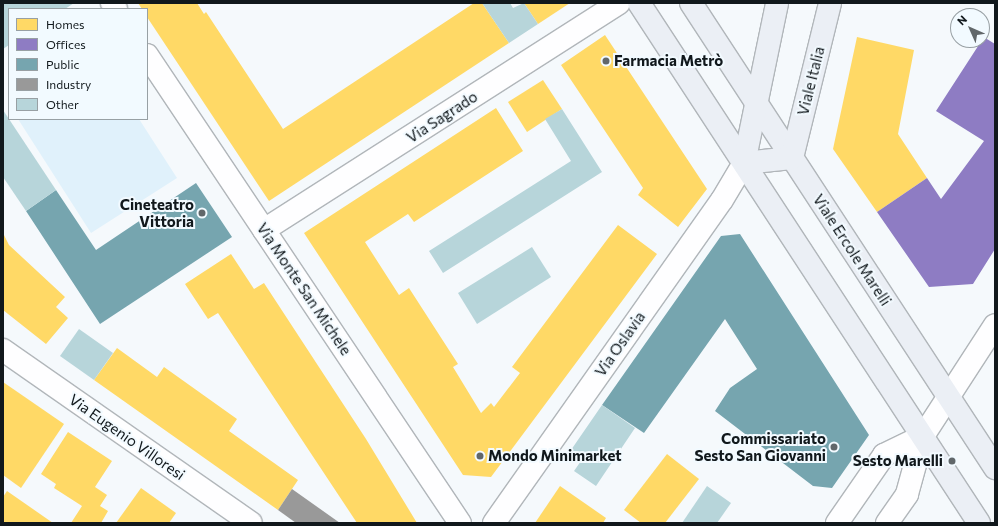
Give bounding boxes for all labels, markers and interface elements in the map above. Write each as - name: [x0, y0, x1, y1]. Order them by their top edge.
- legend: [8, 8, 148, 120]
- north arrow: [950, 8, 990, 48]
- text: N: [954, 12, 969, 27]
- text: Homes: [46, 17, 84, 31]
- text: Offices: [46, 37, 86, 51]
- street label: Viale Italia: [794, 45, 828, 117]
- place label: Farmacia Metrò: [614, 52, 723, 70]
- marker: Farmacia Metrò: [601, 56, 611, 66]
- text: Public: [46, 57, 79, 71]
- text: Industry: [46, 77, 91, 91]
- street label: Via Sagrado: [403, 87, 481, 147]
- text: Other: [46, 97, 79, 111]
- street label: Viale Ercole Marelli: [809, 191, 895, 309]
- place label: Cineteatro Vittoria: [120, 195, 194, 230]
- marker: Cineteatro Vittoria: [197, 208, 207, 218]
- street label: Via Monte San Michele: [253, 219, 355, 359]
- street label: Via Oslavia: [591, 308, 649, 380]
- street label: Via Eugenio Villoresi: [66, 390, 188, 484]
- place label: Commissariato Sesto San Giovanni: [694, 429, 826, 464]
- marker: Commissariato Sesto San Giovanni: [829, 442, 839, 452]
- place label: Mondo Minimarket: [488, 447, 622, 465]
- marker: Mondo Minimarket: [475, 451, 485, 461]
- place label: Sesto Marelli: [853, 452, 943, 470]
- marker: Sesto Marelli: [946, 455, 958, 467]

